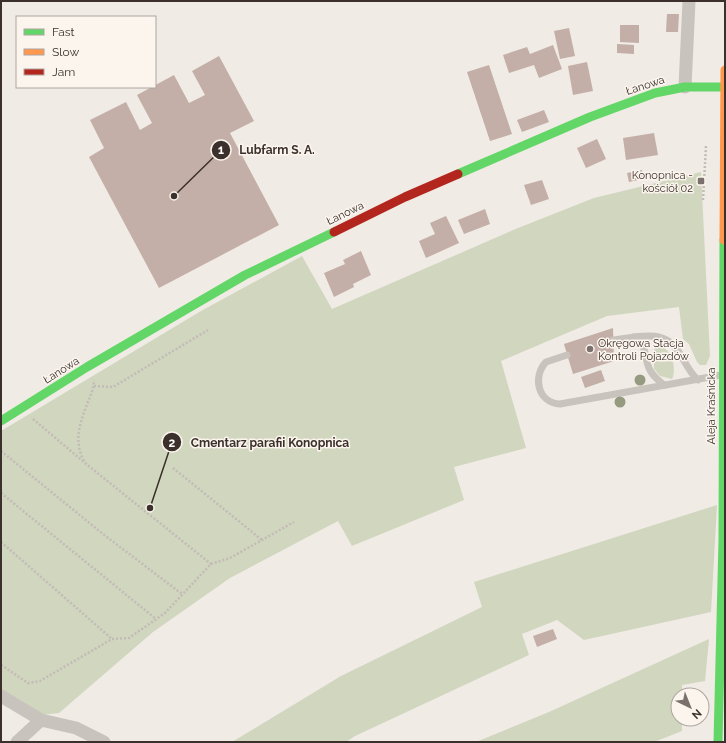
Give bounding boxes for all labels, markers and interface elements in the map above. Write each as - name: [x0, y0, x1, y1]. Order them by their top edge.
- legend: [16, 16, 156, 88]
- text: Fast: [52, 25, 75, 39]
- text: Slow: [52, 45, 79, 59]
- text: Jam: [52, 65, 75, 79]
- street label: Łanowa: [624, 73, 666, 98]
- callout: Lubfarm S. A.: [211, 138, 323, 162]
- text: 1: [218, 143, 224, 157]
- text: Lubfarm S. A.: [239, 143, 315, 157]
- place label: Konopnica - kościół 02: [632, 169, 693, 195]
- marker: Konopnica - kościół 02: [696, 176, 706, 186]
- street label: Łanowa: [324, 199, 366, 228]
- place label: Okręgowa Stacja Kontroli Pojazdów: [598, 337, 689, 363]
- marker: Okręgowa Stacja Kontroli Pojazdów: [585, 344, 595, 354]
- street label: Łanowa: [41, 354, 82, 387]
- street label: Aleja Kraśnicka: [705, 367, 718, 445]
- callout: Cmentarz parafii Konopnica: [162, 430, 357, 454]
- text: 2: [169, 436, 176, 450]
- text: Cmentarz parafii Konopnica: [191, 436, 349, 450]
- north arrow: [670, 687, 710, 727]
- text: N: [689, 706, 704, 722]

